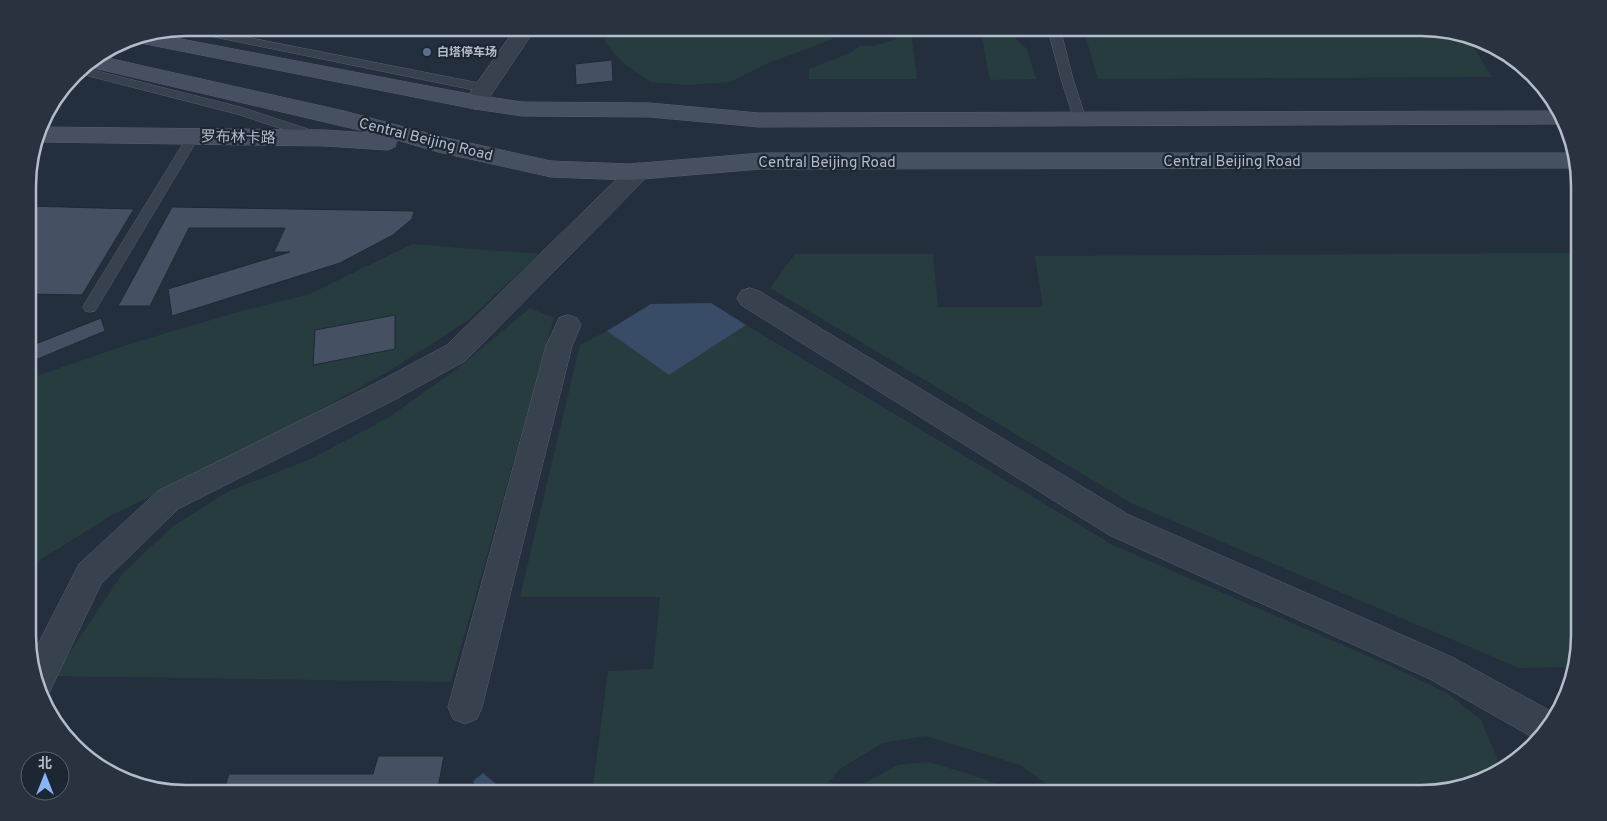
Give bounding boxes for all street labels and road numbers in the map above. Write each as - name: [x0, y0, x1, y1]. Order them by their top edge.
- street label: Central Beijing Road: [357, 115, 495, 166]
- street label: 罗布林卡路: [200, 128, 276, 149]
- street label: Central Beijing Road: [1163, 153, 1301, 172]
- street label: Central Beijing Road: [758, 154, 896, 173]

